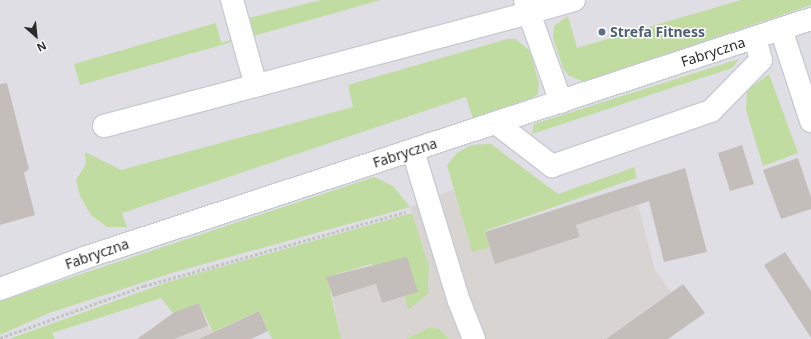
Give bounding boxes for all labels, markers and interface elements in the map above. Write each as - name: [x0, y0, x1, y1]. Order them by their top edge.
- north arrow: [16, 16, 56, 56]
- place label: Strefa Fitness: [610, 24, 705, 40]
- marker: Strefa Fitness: [597, 27, 607, 37]
- street label: Fabryczna: [679, 34, 747, 70]
- text: N: [34, 38, 49, 56]
- street label: Fabryczna: [371, 135, 439, 171]
- street label: Fabryczna: [63, 235, 131, 273]

